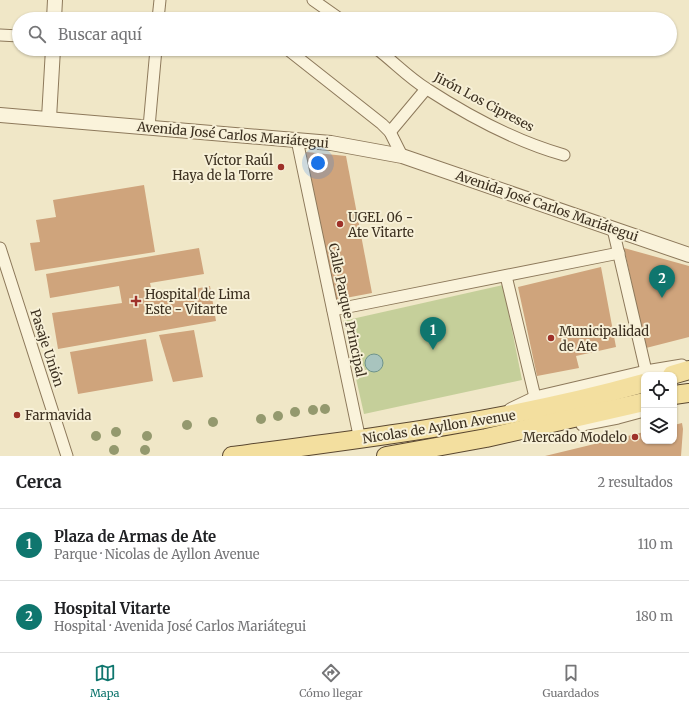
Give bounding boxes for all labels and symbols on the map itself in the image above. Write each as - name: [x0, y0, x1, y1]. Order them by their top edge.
- street label: Jirón Los Cipreses: [430, 68, 537, 136]
- street label: Avenida José Carlos Mariátegui: [135, 118, 330, 152]
- place label: Víctor Raúl Haya de la Torre: [172, 152, 273, 184]
- your location: [308, 153, 328, 173]
- marker: Víctor Raúl Haya de la Torre: [276, 162, 286, 172]
- street label: Avenida José Carlos Mariátegui: [452, 166, 641, 245]
- place label: UGEL 06 - Ate Vitarte: [347, 209, 414, 241]
- marker: UGEL 06 - Ate Vitarte: [335, 219, 345, 229]
- street label: Calle Parque Principal: [324, 241, 370, 379]
- pin: 2: [649, 265, 675, 298]
- place label: Hospital de Lima Este - Vitarte: [145, 286, 250, 318]
- marker: Hospital de Lima Este - Vitarte: [130, 295, 142, 307]
- street label: Pasaje Unión: [26, 307, 68, 389]
- pin: 1: [420, 317, 446, 350]
- place label: Municipalidad de Ate: [559, 323, 649, 355]
- marker: Municipalidad de Ate: [546, 333, 556, 343]
- street label: Nicolas de Ayllon Avenue: [361, 406, 517, 448]
- place label: Farmavida: [25, 407, 91, 424]
- marker: Farmavida: [12, 410, 22, 420]
- place label: Mercado Modelo: [523, 429, 627, 446]
- marker: Mercado Modelo: [630, 432, 640, 442]

